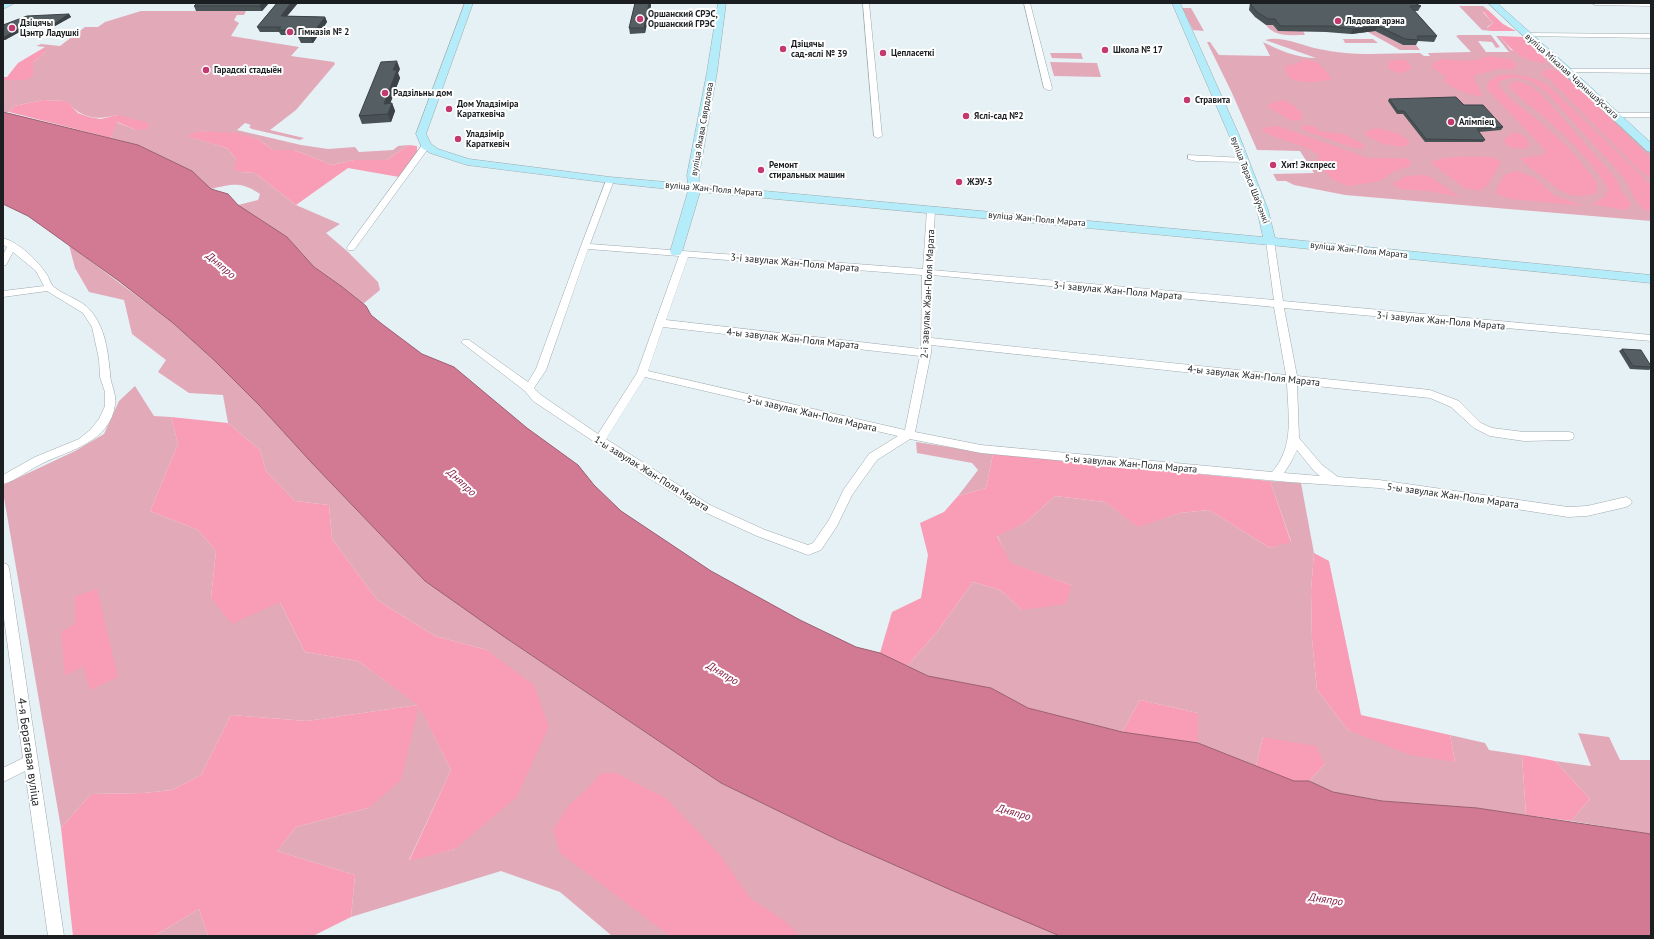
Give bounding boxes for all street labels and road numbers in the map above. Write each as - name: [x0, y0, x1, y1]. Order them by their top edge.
- street label: вуліца Мікалая Чарнышэўскага: [1523, 31, 1621, 121]
- street label: вуліца Якава Свярдлова: [688, 81, 715, 177]
- street label: вуліца Тараса Шаўчэнкі: [1229, 135, 1272, 225]
- street label: вуліца Жан-Поля Марата: [665, 179, 763, 198]
- street label: вуліца Жан-Поля Марата: [988, 209, 1086, 228]
- street label: 2-і завулак Жан-Поля Марата: [918, 229, 937, 359]
- street label: вуліца Жан-Поля Марата: [1310, 239, 1408, 260]
- street label: 3-і завулак Жан-Поля Марата: [730, 250, 860, 275]
- street label: 3-і завулак Жан-Поля Марата: [1053, 278, 1183, 303]
- street label: 3-і завулак Жан-Поля Марата: [1376, 308, 1506, 333]
- street label: 4-ы завулак Жан-Поля Марата: [726, 325, 860, 352]
- street label: 4-ы завулак Жан-Поля Марата: [1187, 362, 1321, 389]
- street label: 5-ы завулак Жан-Поля Марата: [746, 392, 878, 435]
- street label: 1-ы завулак Жан-Поля Марата: [592, 433, 712, 514]
- street label: 5-ы завулак Жан-Поля Марата: [1064, 451, 1198, 476]
- street label: 5-ы завулак Жан-Поля Марата: [1386, 480, 1520, 511]
- street label: 4-я Берагавая вуліца: [14, 697, 45, 807]

